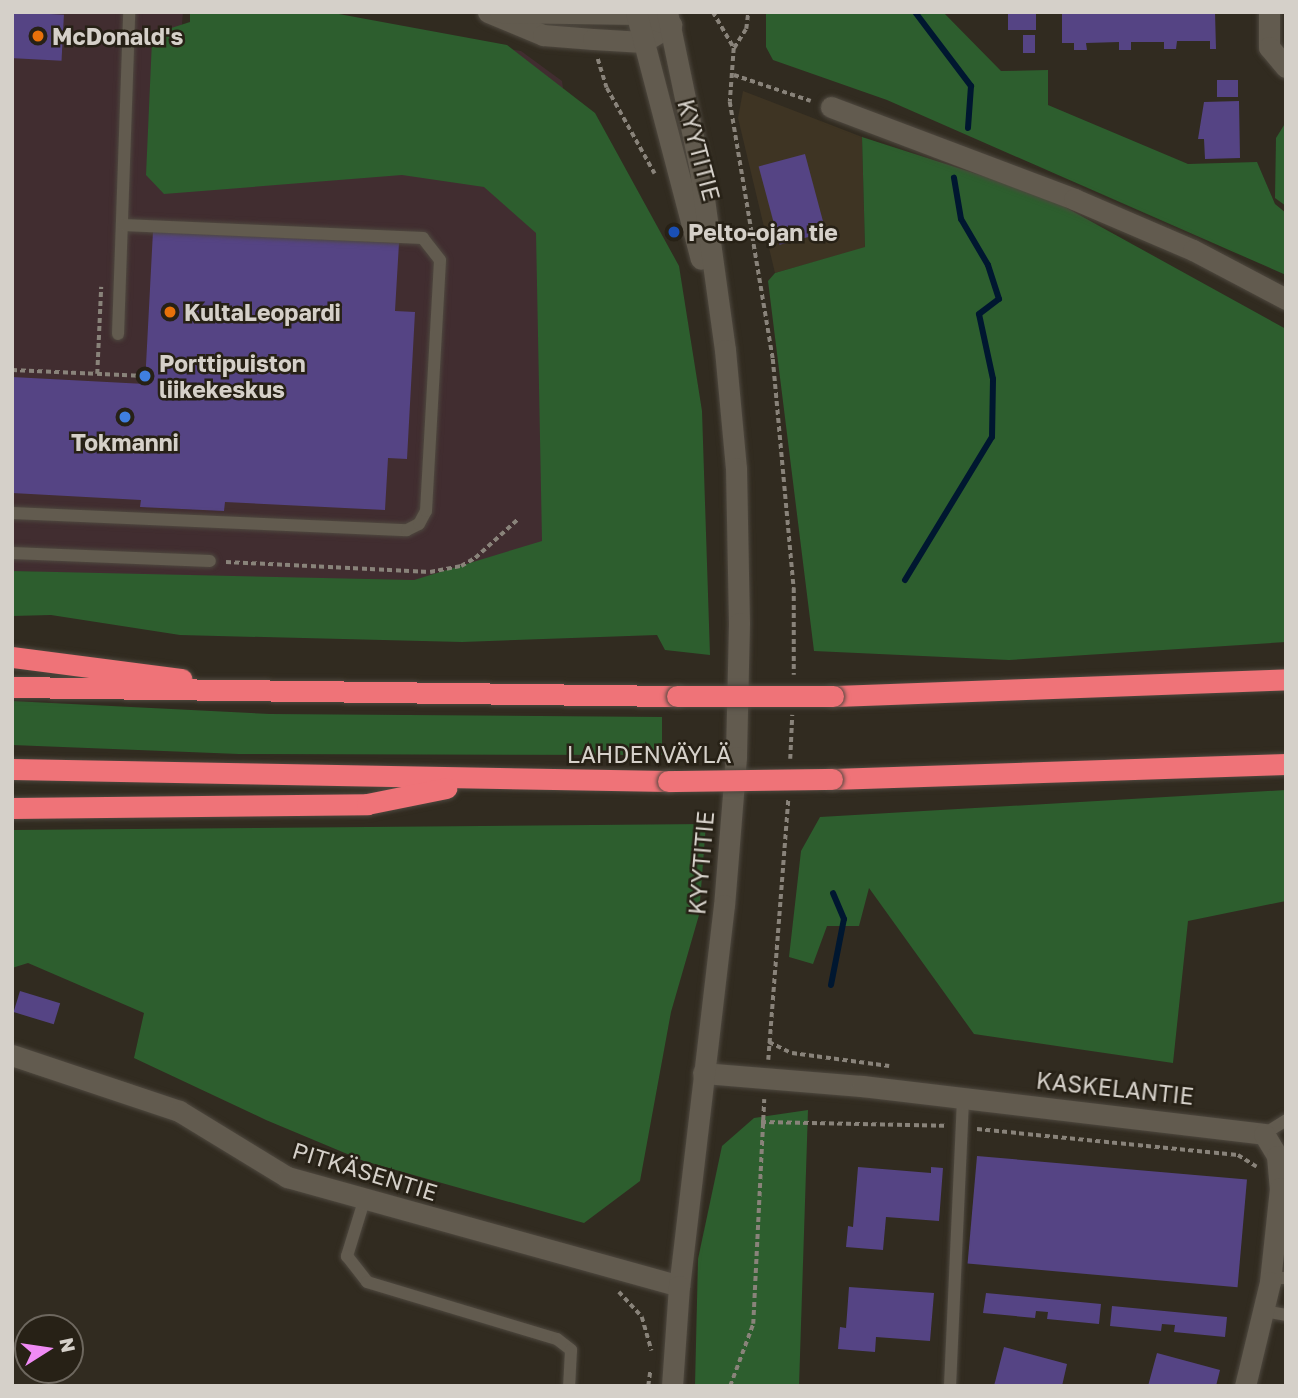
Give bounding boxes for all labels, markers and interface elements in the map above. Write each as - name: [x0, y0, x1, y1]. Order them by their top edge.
- place label: McDonald's: [52, 22, 183, 50]
- marker: McDonald's: [30, 28, 46, 44]
- street label: KYYTITIE: [672, 96, 726, 204]
- place label: Pelto-ojan tie: [688, 218, 838, 246]
- marker: Pelto-ojan tie: [666, 224, 682, 240]
- place label: KultaLeopardi: [184, 298, 341, 326]
- marker: KultaLeopardi: [162, 304, 178, 320]
- place label: Porttipuiston liikekeskus: [159, 349, 306, 403]
- marker: Porttipuiston liikekeskus: [137, 368, 153, 384]
- marker: Tokmanni: [117, 409, 133, 425]
- place label: Tokmanni: [71, 428, 179, 456]
- street label: LAHDENVÄYLÄ: [567, 740, 731, 768]
- street label: KYYTITIE: [683, 810, 719, 916]
- street label: KASKELANTIE: [1035, 1066, 1195, 1110]
- street label: PITKÄSENTIE: [289, 1136, 441, 1206]
- north arrow: [14, 1314, 84, 1384]
- text: N: [55, 1335, 81, 1354]

